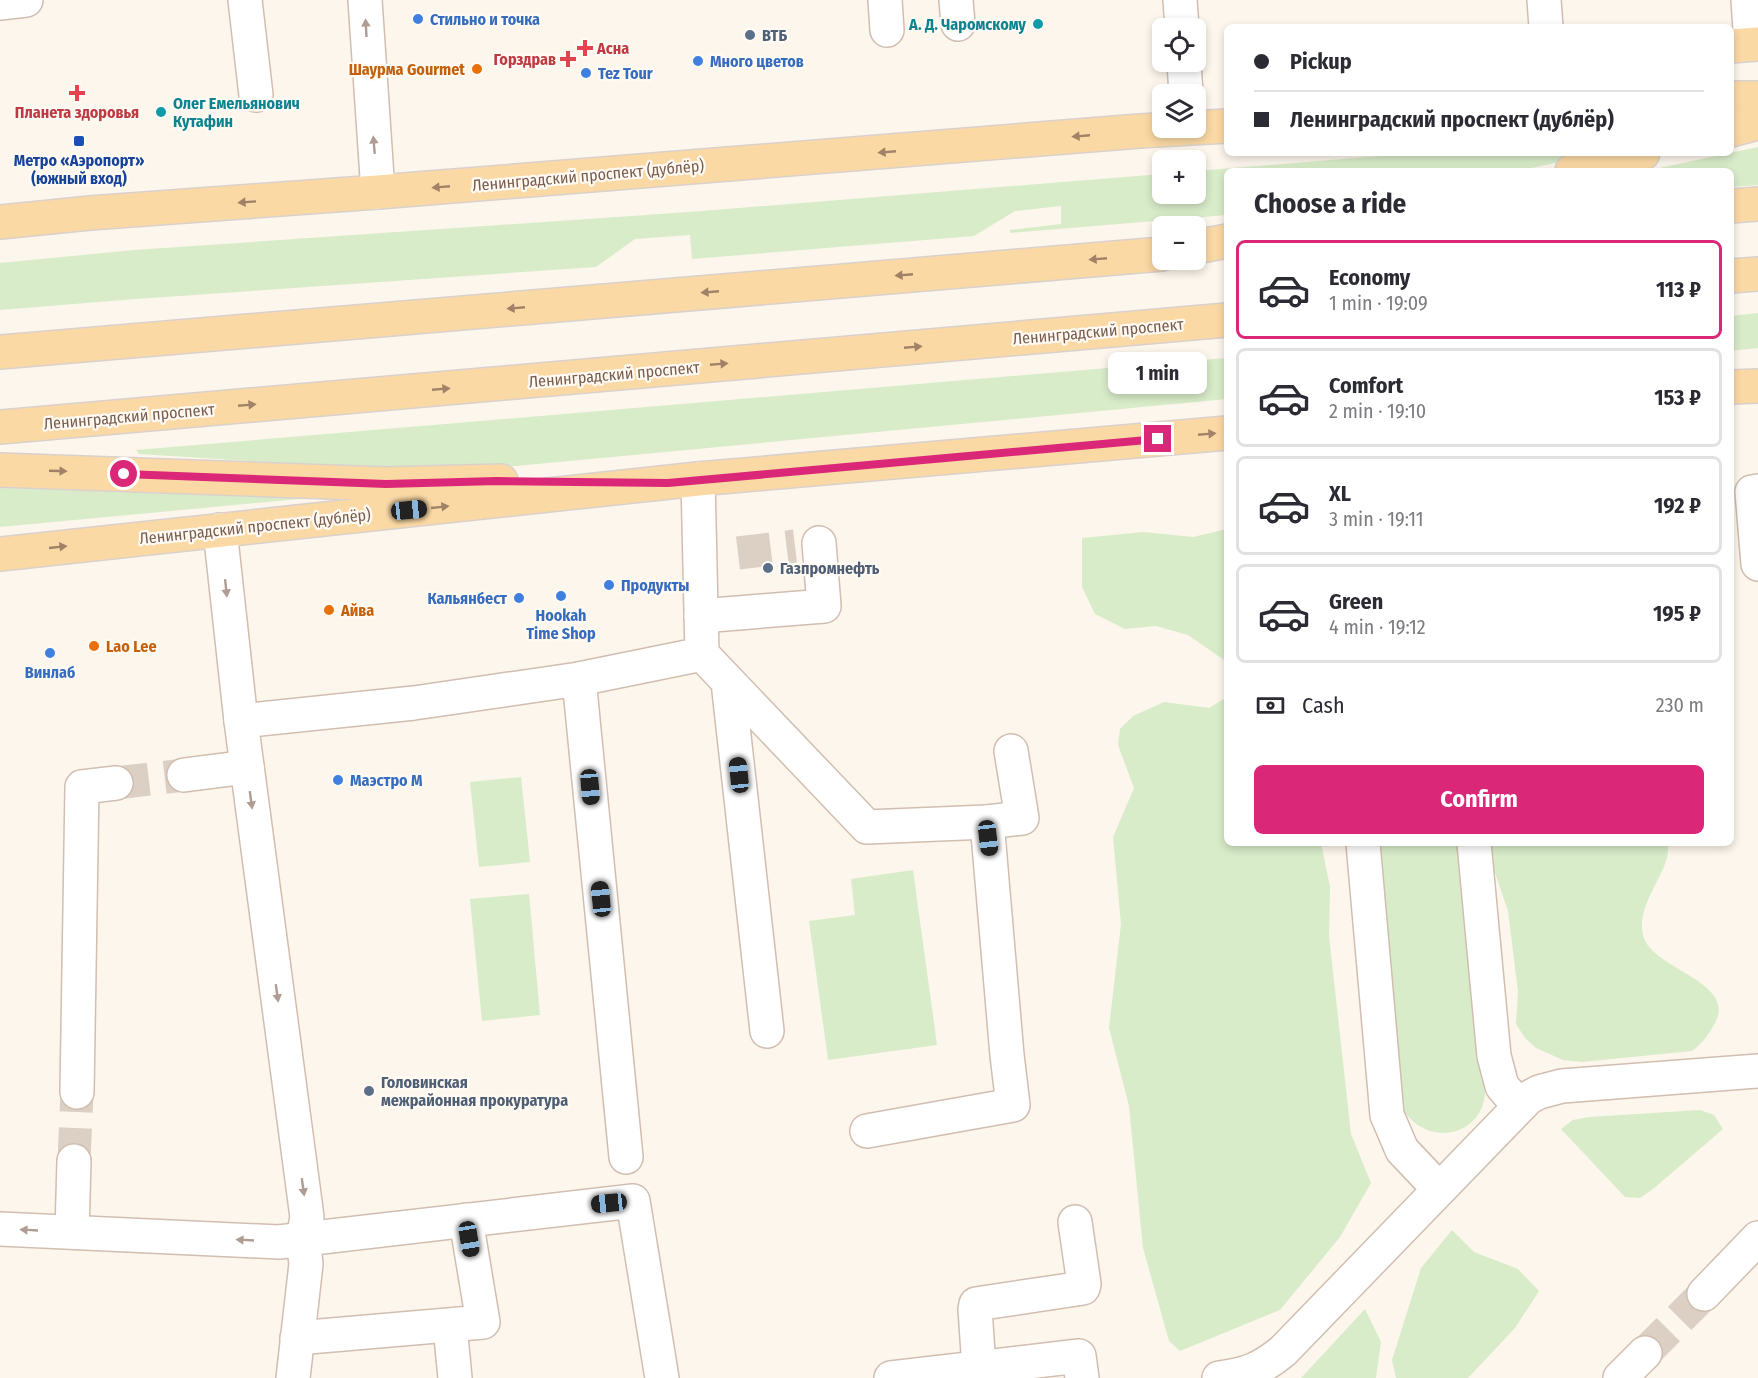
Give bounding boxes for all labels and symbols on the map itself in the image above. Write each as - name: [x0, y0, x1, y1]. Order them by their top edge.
- place label: Стильно и точка: [430, 10, 540, 29]
- marker: Стильно и точка: [411, 12, 425, 26]
- place label: А. Д. Чаромскому: [908, 15, 1026, 34]
- marker: А. Д. Чаромскому: [1031, 17, 1045, 31]
- one-way arrow: [362, 19, 371, 38]
- place label: ВТБ: [762, 26, 787, 45]
- marker: ВТБ: [743, 28, 757, 42]
- place label: Асна: [596, 39, 629, 58]
- marker: Асна: [578, 41, 592, 55]
- place label: Горздрав: [494, 50, 556, 69]
- marker: Горздрав: [561, 52, 575, 66]
- place label: Много цветов: [710, 52, 804, 71]
- marker: Много цветов: [691, 54, 705, 68]
- place label: Шаурма Gourmet: [349, 60, 465, 79]
- marker: Шаурма Gourmet: [470, 62, 484, 76]
- place label: Tez Tour: [598, 64, 653, 83]
- marker: Tez Tour: [579, 66, 593, 80]
- marker: Планета здоровья: [70, 86, 84, 100]
- place label: Олег Емельянович Кутафин: [173, 94, 300, 131]
- place label: Планета здоровья: [15, 103, 139, 122]
- marker: Олег Емельянович Кутафин: [154, 105, 168, 119]
- one-way arrow: [1072, 131, 1091, 141]
- marker: Метро «Аэропорт» (южный вход): [72, 134, 86, 148]
- one-way arrow: [370, 136, 379, 155]
- one-way arrow: [877, 147, 896, 156]
- place label: Метро «Аэропорт» (южный вход): [14, 151, 144, 188]
- street label: Ленинградский проспект (дублёр): [471, 156, 705, 195]
- one-way arrow: [432, 182, 451, 192]
- one-way arrow: [237, 197, 256, 206]
- one-way arrow: [1089, 254, 1108, 264]
- one-way arrow: [895, 271, 914, 280]
- one-way arrow: [700, 287, 719, 297]
- one-way arrow: [506, 304, 525, 313]
- street label: Ленинградский проспект: [1012, 315, 1185, 348]
- one-way arrow: [904, 343, 923, 352]
- callout: 1 min: [1108, 352, 1208, 394]
- street label: Ленинградский проспект: [528, 358, 701, 391]
- one-way arrow: [709, 359, 728, 369]
- one-way arrow: [431, 384, 450, 393]
- street label: Ленинградский проспект: [43, 400, 216, 433]
- one-way arrow: [237, 401, 256, 410]
- route end: [1144, 425, 1171, 452]
- one-way arrow: [1198, 430, 1217, 439]
- route start: [110, 460, 137, 487]
- one-way arrow: [49, 467, 68, 476]
- car: [390, 499, 428, 521]
- one-way arrow: [431, 502, 450, 512]
- street label: Ленинградский проспект (дублёр): [138, 505, 372, 548]
- one-way arrow: [49, 542, 68, 552]
- place label: Газпромнефть: [780, 559, 880, 578]
- marker: Газпромнефть: [761, 561, 775, 575]
- place label: Продукты: [621, 576, 689, 595]
- one-way arrow: [221, 578, 231, 597]
- marker: Продукты: [602, 578, 616, 592]
- place label: Кальянбест: [427, 589, 507, 608]
- marker: Hookah Time Shop: [554, 589, 568, 603]
- marker: Кальянбест: [512, 591, 526, 605]
- place label: Айва: [340, 601, 374, 620]
- marker: Айва: [322, 603, 336, 617]
- place label: Hookah Time Shop: [526, 606, 596, 643]
- place label: Lao Lee: [106, 637, 157, 656]
- marker: Lao Lee: [87, 639, 101, 653]
- marker: Винлаб: [43, 646, 57, 660]
- place label: Винлаб: [25, 663, 75, 682]
- car: [728, 756, 750, 794]
- car: [579, 768, 601, 806]
- place label: Маэстро М: [350, 771, 423, 790]
- marker: Маэстро М: [331, 773, 345, 787]
- one-way arrow: [247, 791, 256, 810]
- car: [977, 819, 999, 857]
- car: [590, 880, 612, 918]
- one-way arrow: [273, 984, 282, 1003]
- place label: Головинская межрайонная прокуратура: [381, 1073, 568, 1110]
- marker: Головинская межрайонная прокуратура: [362, 1084, 376, 1098]
- one-way arrow: [298, 1177, 308, 1196]
- car: [590, 1192, 628, 1214]
- car: [457, 1220, 481, 1258]
- one-way arrow: [20, 1226, 39, 1235]
- one-way arrow: [236, 1236, 255, 1245]

